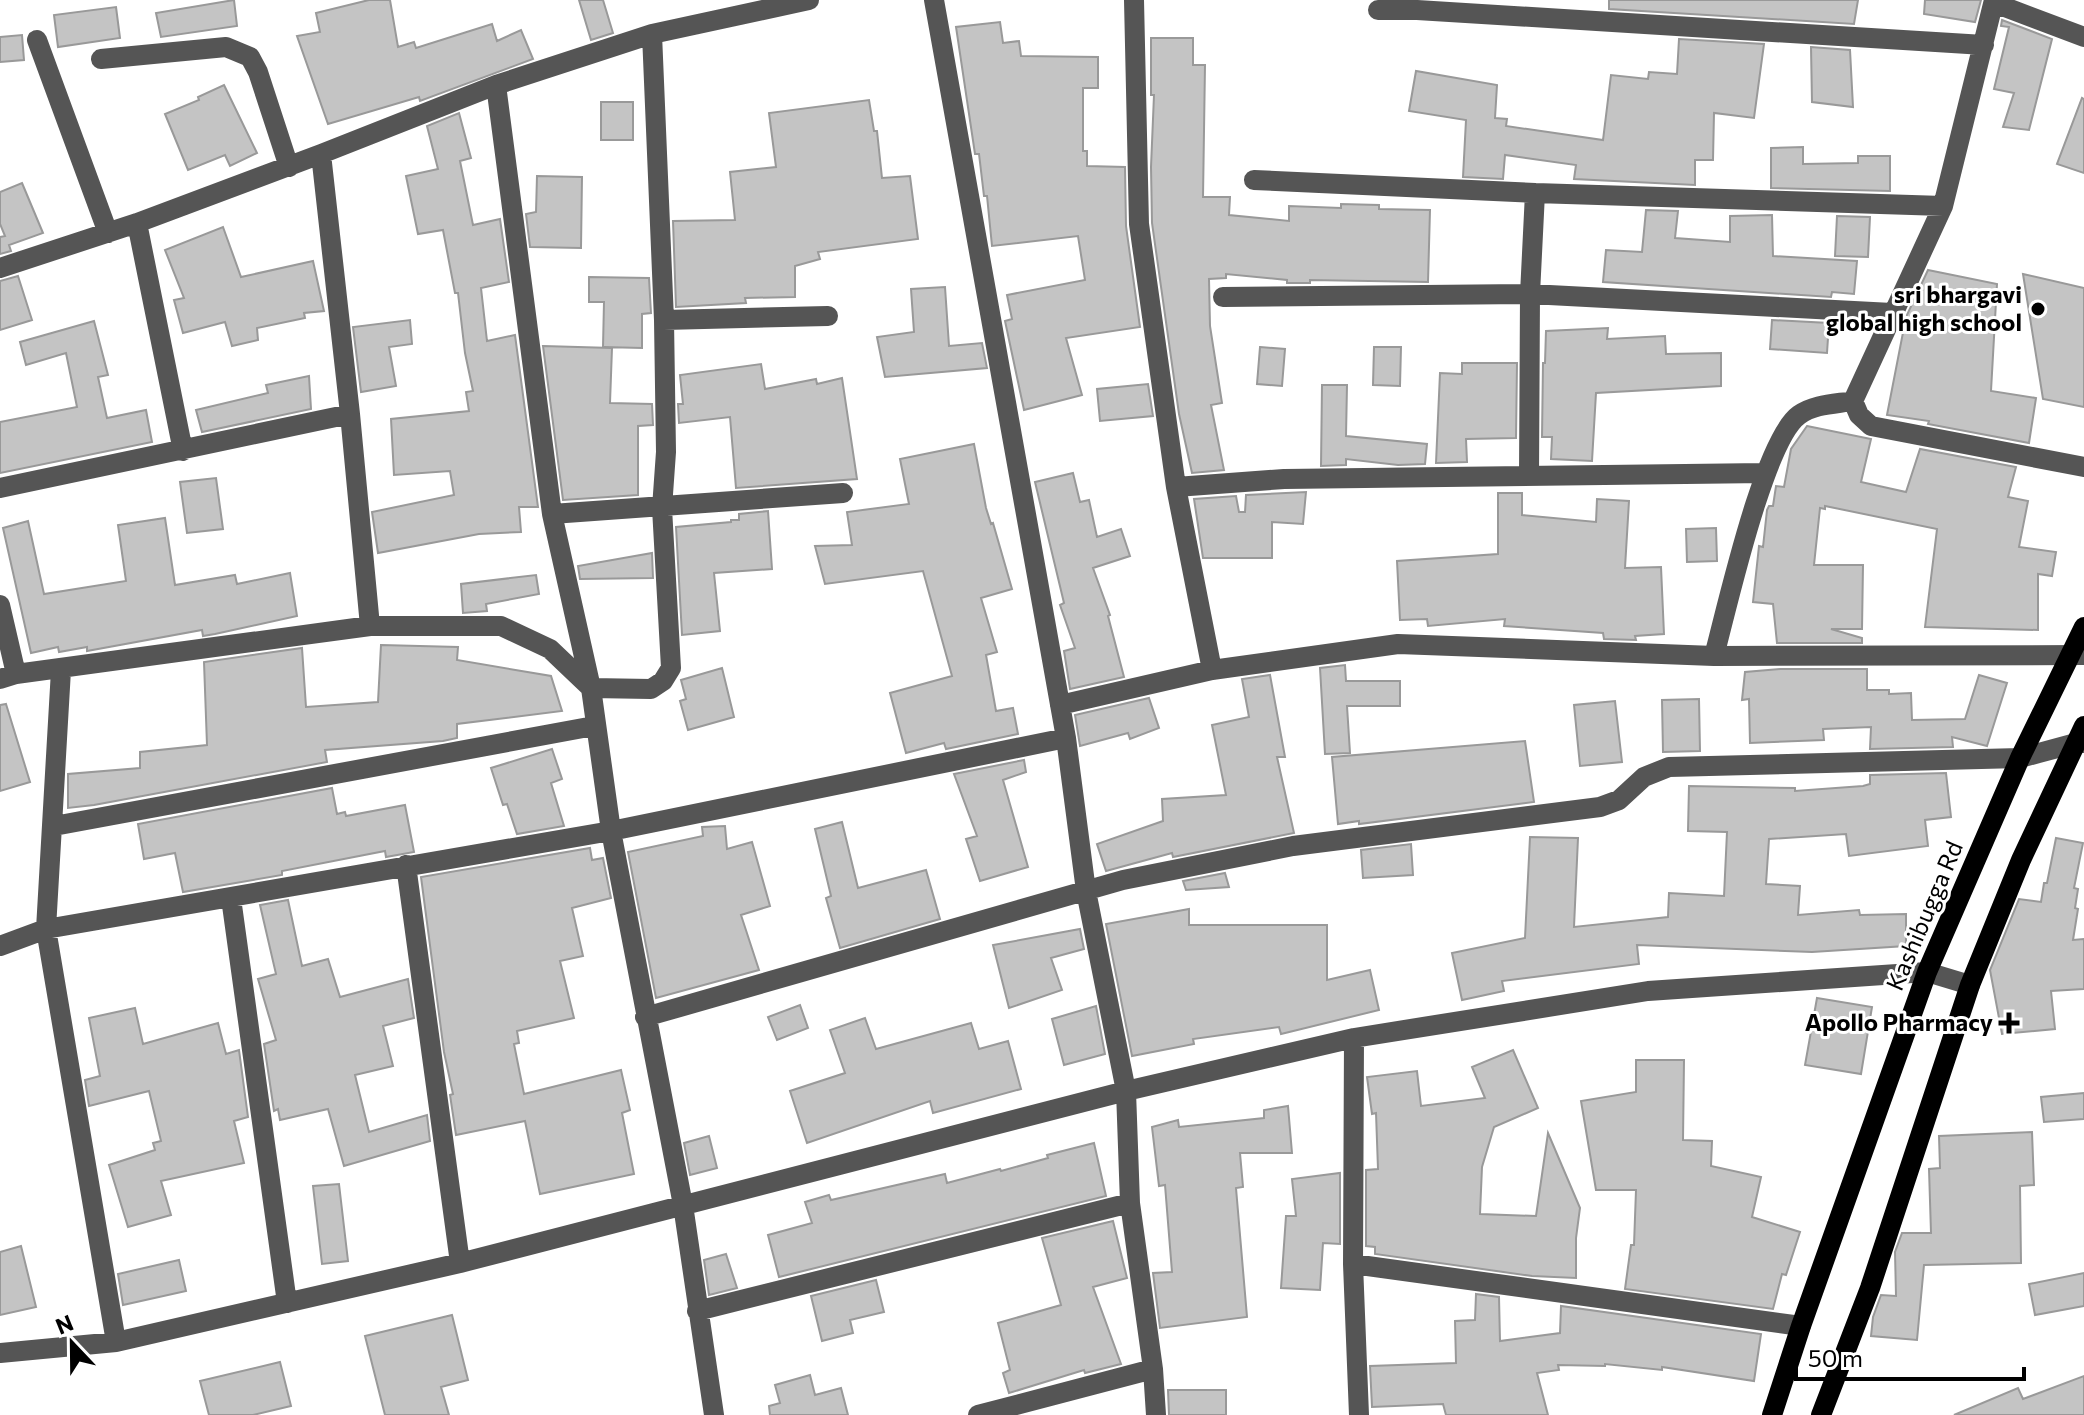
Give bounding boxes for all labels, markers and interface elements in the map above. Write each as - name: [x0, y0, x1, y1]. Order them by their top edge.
- place label: sri bhargavi global high school: [1826, 279, 2022, 336]
- marker: sri bhargavi global high school: [2029, 300, 2047, 318]
- street label: Kashibugga Rd: [1879, 836, 1968, 994]
- place label: Apollo Pharmacy: [1805, 1007, 1993, 1036]
- marker: Apollo Pharmacy: [2000, 1014, 2018, 1032]
- north arrow: [32, 1303, 112, 1383]
- text: N: [52, 1308, 77, 1340]
- scale bar: [1796, 1331, 2024, 1381]
- text: 50 m: [1808, 1343, 1863, 1372]

